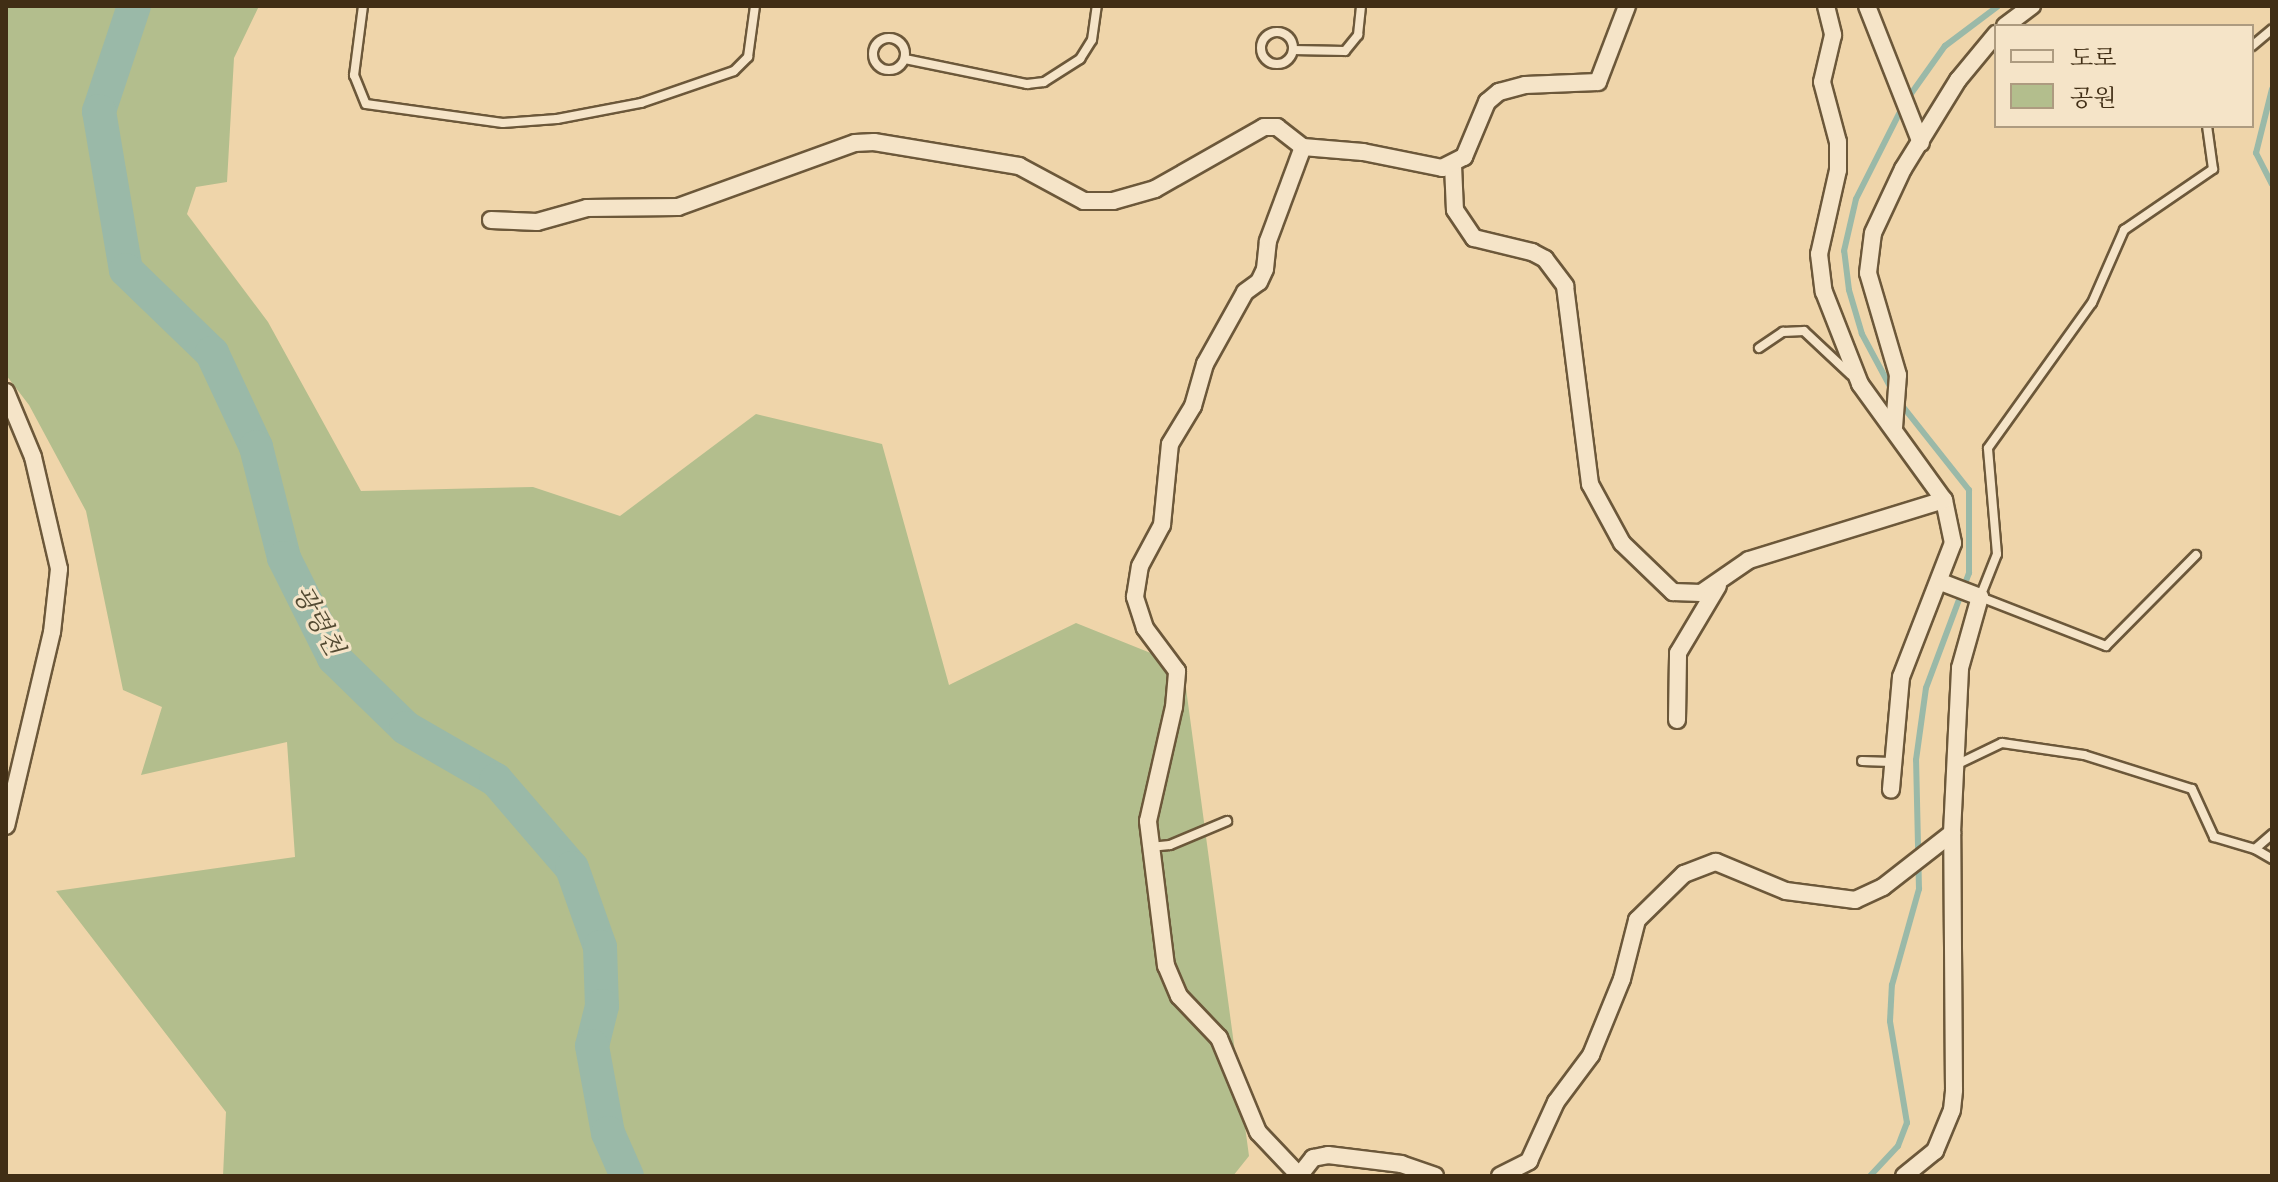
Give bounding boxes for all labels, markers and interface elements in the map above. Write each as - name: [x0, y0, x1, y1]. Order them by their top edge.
- legend: [1994, 24, 2254, 128]
- text: 도로: [2070, 44, 2116, 75]
- text: 공원: [2070, 84, 2116, 115]
- water label: 광령천: [285, 580, 349, 662]

